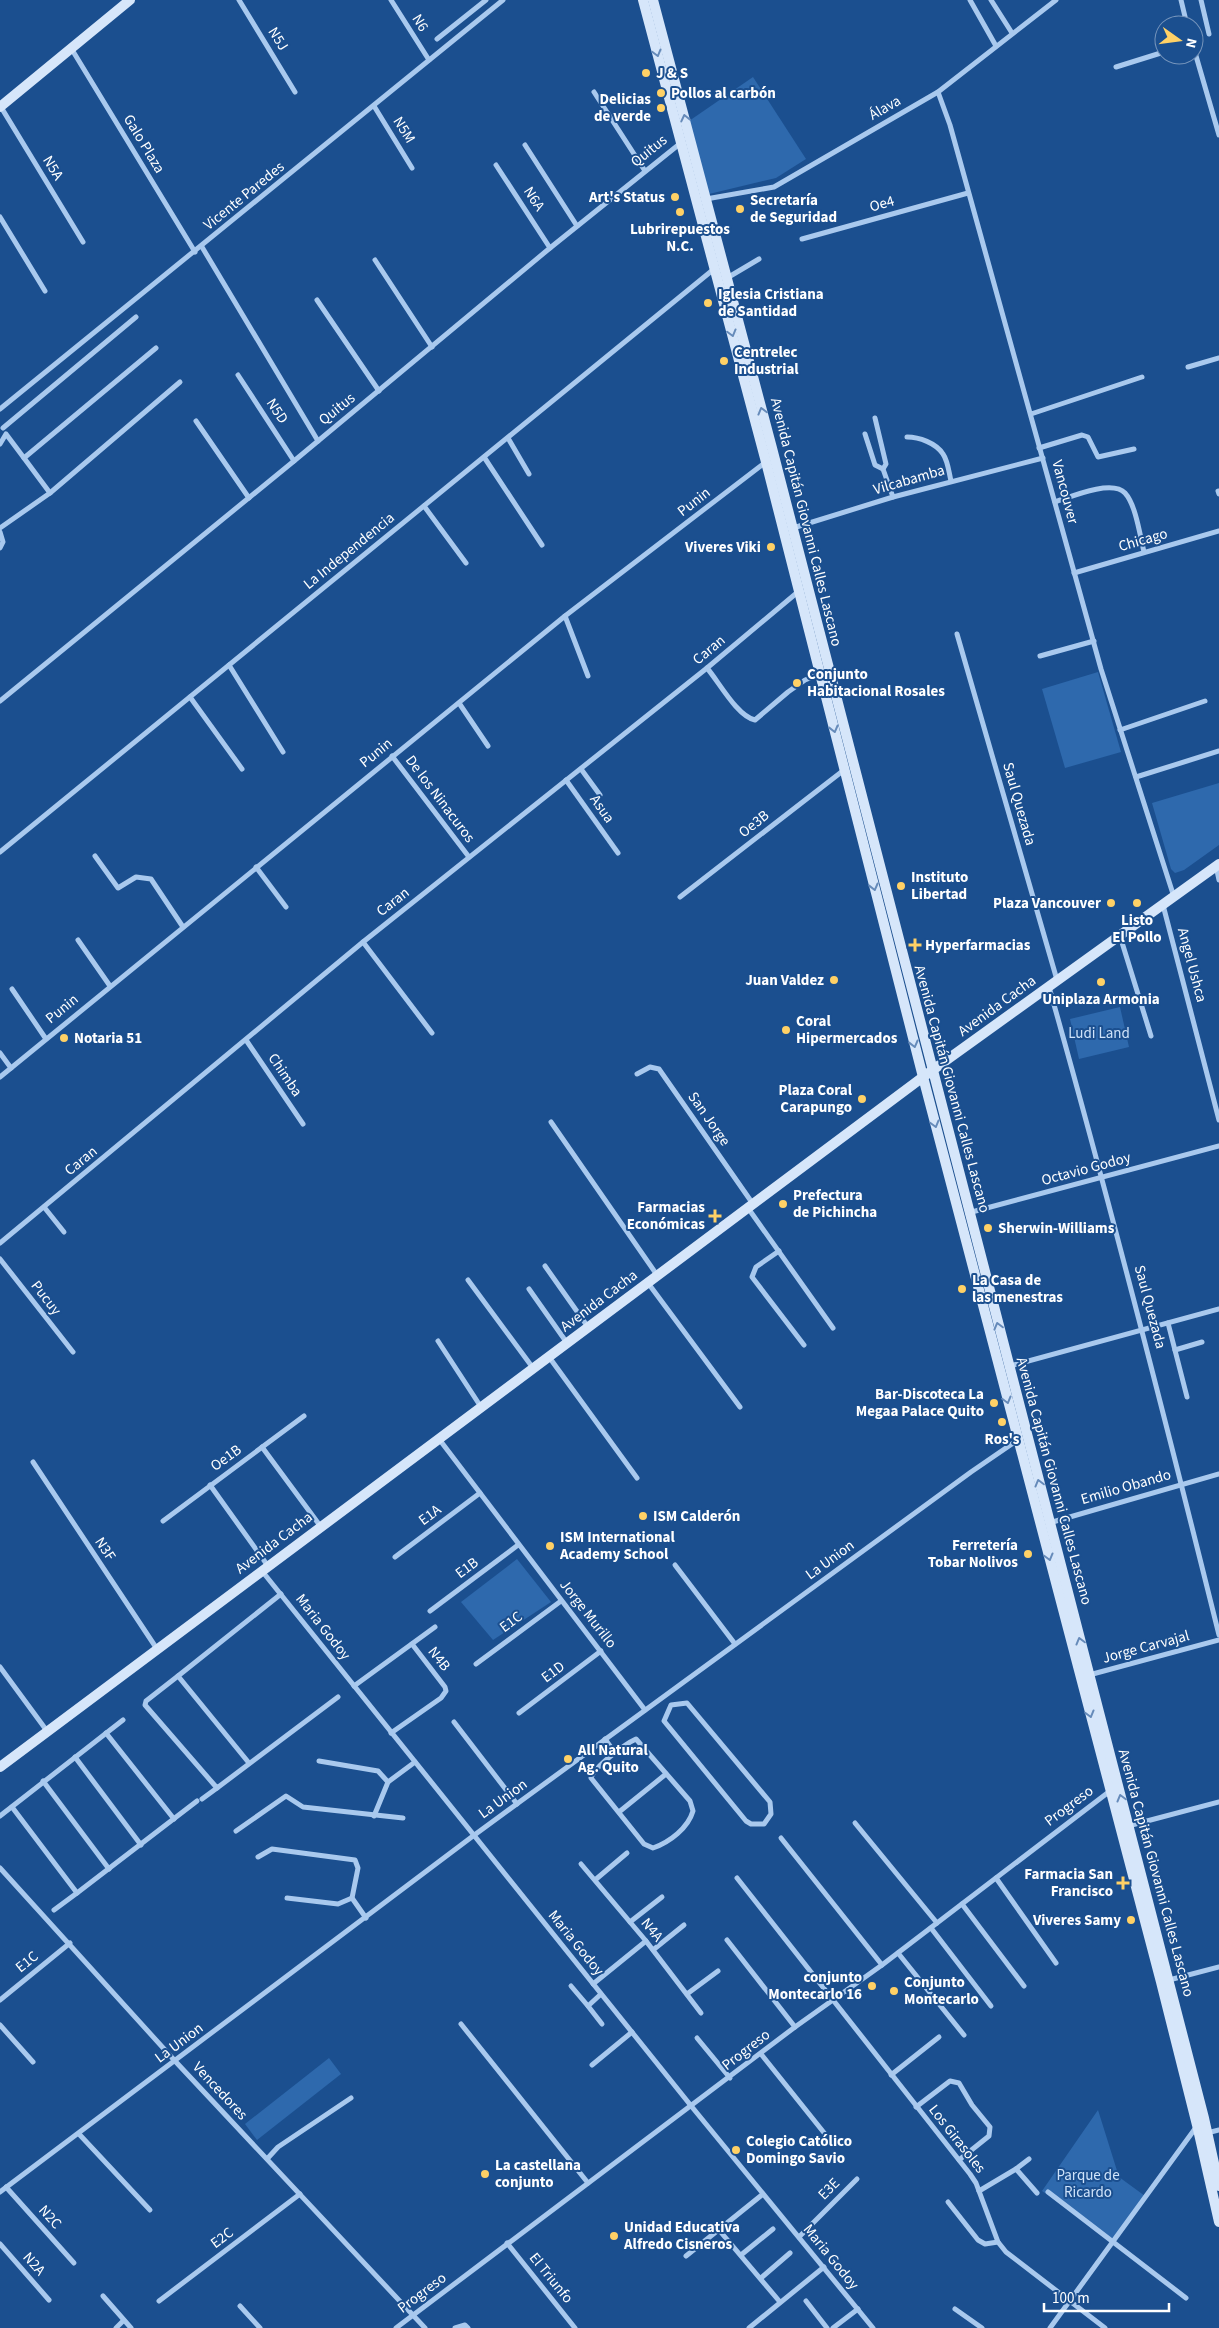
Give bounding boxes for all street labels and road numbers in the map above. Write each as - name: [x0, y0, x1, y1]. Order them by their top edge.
- street label: N6: [407, 10, 433, 36]
- street label: N5J: [263, 23, 293, 55]
- street label: Álava: [865, 90, 905, 126]
- street label: Galo Plaza: [118, 111, 170, 177]
- street label: N5M: [388, 113, 420, 147]
- street label: Quitus: [626, 130, 672, 172]
- street label: N5A: [37, 152, 69, 185]
- street label: Vicente Paredes: [199, 157, 289, 235]
- street label: N6A: [518, 183, 550, 216]
- street label: Oe4: [867, 190, 897, 218]
- street label: Quitus: [314, 388, 360, 430]
- street label: N5D: [261, 394, 293, 428]
- street label: Avenida Capitán Giovanni Calles Lascano: [765, 396, 847, 648]
- street label: Vancouver: [1046, 458, 1084, 527]
- street label: Vilcabamba: [871, 460, 947, 500]
- street label: Punin: [673, 482, 715, 522]
- street label: La Independencia: [299, 508, 399, 594]
- street label: Chicago: [1116, 523, 1170, 557]
- street label: Caran: [688, 630, 730, 670]
- street label: Punin: [355, 733, 397, 773]
- street label: De los Ninacuros: [400, 751, 480, 847]
- street label: Saul Quezada: [997, 760, 1041, 848]
- street label: Asua: [585, 790, 619, 828]
- street label: Oe3B: [734, 805, 774, 843]
- street label: Caran: [372, 882, 414, 922]
- street label: Angel Ushca: [1172, 925, 1212, 1005]
- street label: Avenida Capitán Giovanni Calles Lascano: [909, 963, 995, 1215]
- street label: Avenida Cacha: [954, 970, 1040, 1042]
- street label: Punin: [41, 989, 83, 1029]
- street label: Chimba: [263, 1049, 307, 1101]
- street label: San Jorge: [683, 1088, 735, 1150]
- street label: Caran: [60, 1141, 102, 1181]
- street label: Octavio Godoy: [1039, 1147, 1133, 1191]
- street label: Saul Quezada: [1129, 1263, 1171, 1351]
- street label: Avenida Cacha: [556, 1265, 642, 1337]
- street label: Pucuy: [26, 1276, 66, 1320]
- street label: Avenida Capitán Giovanni Calles Lascano: [1011, 1355, 1097, 1607]
- street label: Oe1B: [206, 1440, 246, 1476]
- street label: Emilio Obando: [1078, 1464, 1174, 1510]
- street label: E1A: [414, 1499, 446, 1530]
- street label: Avenida Cacha: [231, 1507, 317, 1579]
- street label: N3F: [90, 1533, 121, 1566]
- street label: La Union: [801, 1535, 859, 1585]
- street label: E1B: [451, 1552, 483, 1584]
- street label: Jorge Murillo: [555, 1575, 621, 1653]
- street label: Maria Godoy: [290, 1590, 356, 1664]
- street label: E1C: [495, 1606, 527, 1638]
- street label: Jorge Carvajal: [1100, 1625, 1192, 1669]
- street label: N4B: [423, 1642, 455, 1676]
- street label: E1D: [537, 1656, 569, 1688]
- street label: Avenida Capitán Giovanni Calles Lascano: [1113, 1747, 1199, 1999]
- street label: La Union: [474, 1774, 532, 1824]
- street label: Progreso: [1040, 1781, 1098, 1831]
- street label: Maria Godoy: [543, 1906, 609, 1980]
- street label: N4A: [636, 1914, 669, 1947]
- street label: E1C: [11, 1946, 43, 1978]
- street label: La Union: [150, 2018, 208, 2068]
- street label: Progreso: [717, 2024, 775, 2076]
- street label: Vencedores: [188, 2057, 252, 2125]
- street label: Los Girasoles: [924, 2100, 990, 2178]
- street label: E3E: [813, 2173, 845, 2205]
- street label: N2C: [34, 2200, 67, 2234]
- street label: Maria Godoy: [798, 2220, 864, 2294]
- street label: E2C: [206, 2222, 238, 2254]
- street label: N2A: [18, 2248, 51, 2281]
- street label: El Triunfo: [524, 2248, 578, 2308]
- street label: Progreso: [393, 2268, 451, 2318]

